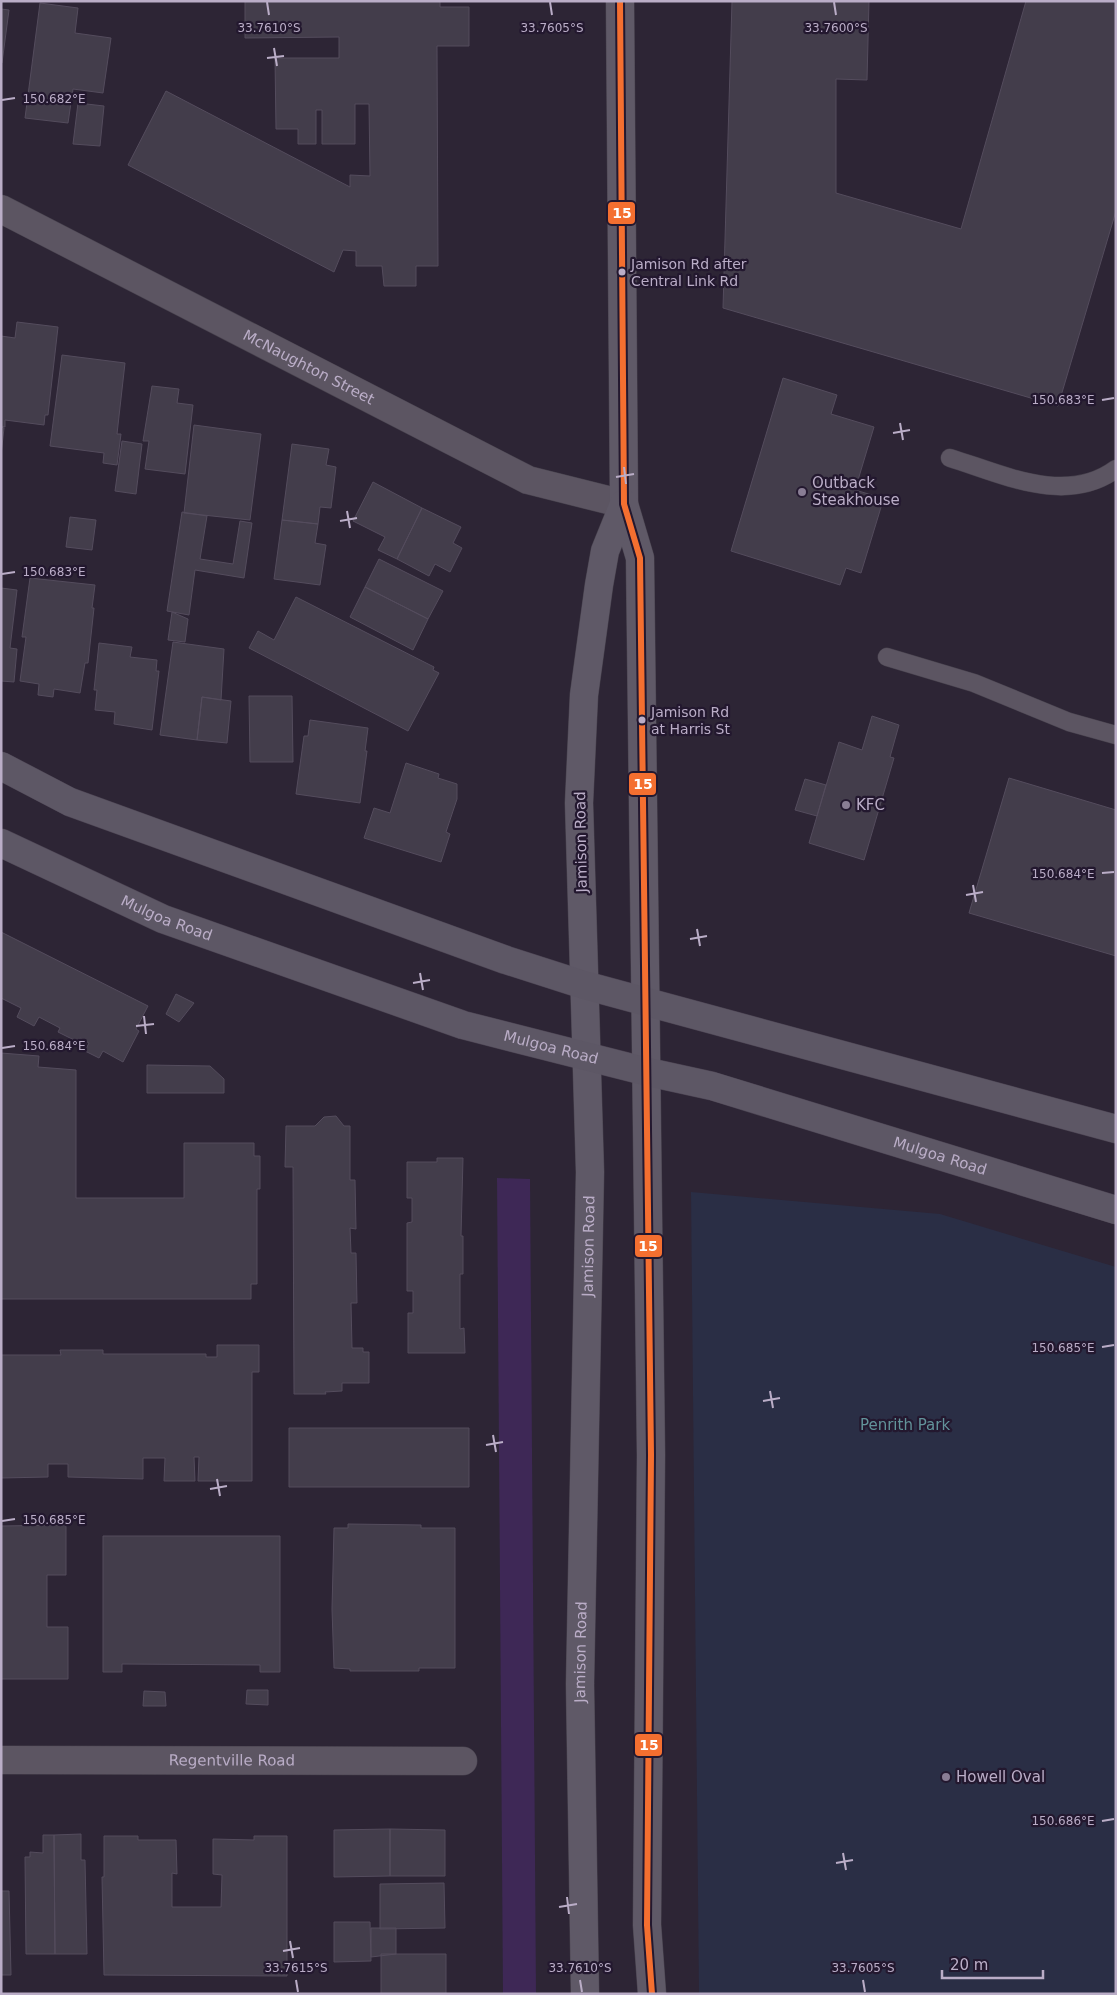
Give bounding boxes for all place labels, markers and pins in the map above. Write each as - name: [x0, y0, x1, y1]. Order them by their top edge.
- place label: Jamison Rd after Central Link Rd: [630, 256, 747, 289]
- marker: Jamison Rd after Central Link Rd: [617, 267, 627, 277]
- place label: Outback Steakhouse: [812, 474, 900, 509]
- marker: Outback Steakhouse: [796, 486, 808, 498]
- place label: Jamison Rd at Harris St: [650, 704, 730, 737]
- marker: Jamison Rd at Harris St: [637, 715, 647, 725]
- place label: KFC: [856, 796, 885, 814]
- marker: KFC: [840, 799, 852, 811]
- place label: Howell Oval: [956, 1768, 1045, 1786]
- marker: Howell Oval: [940, 1771, 952, 1783]

